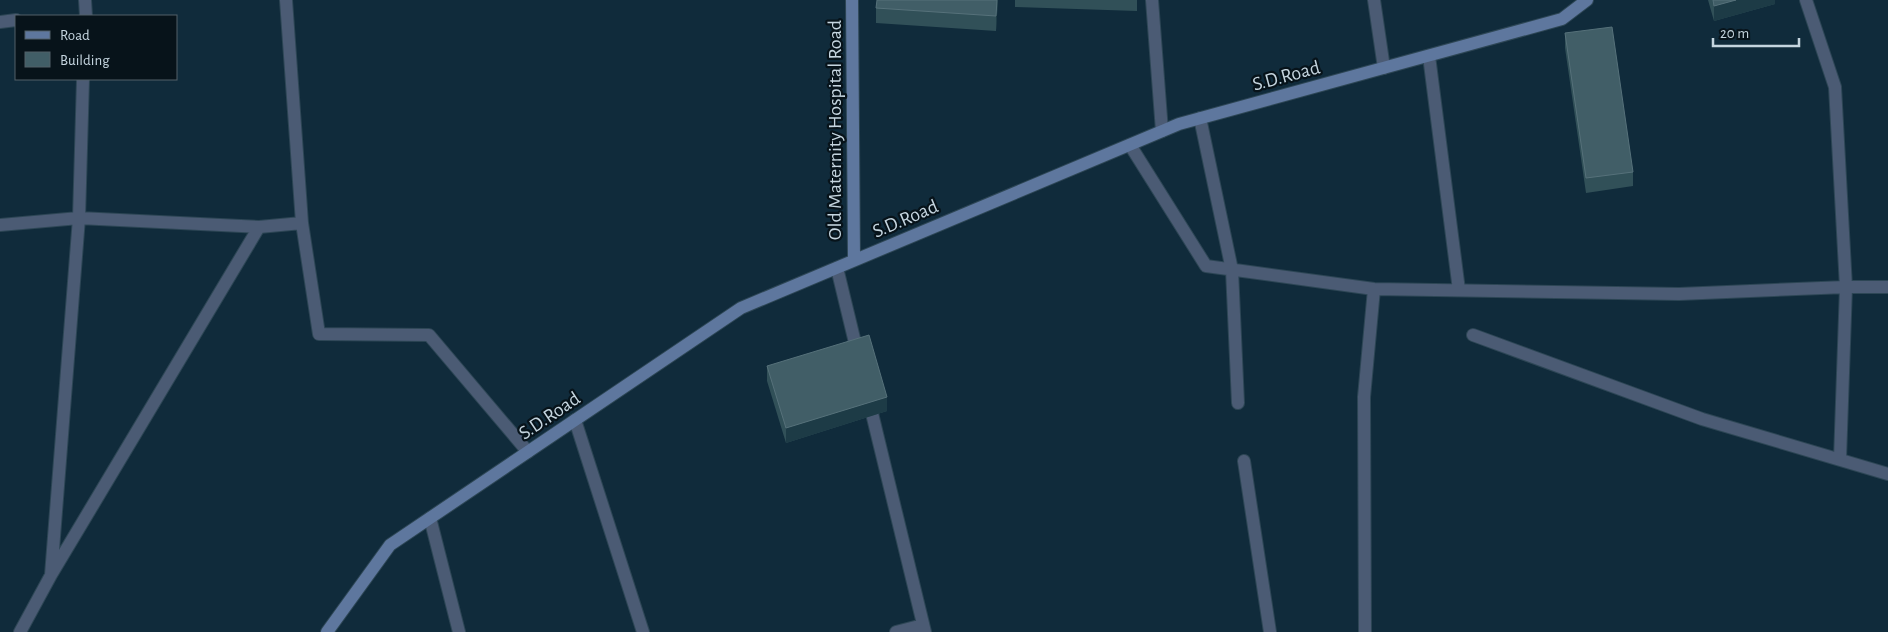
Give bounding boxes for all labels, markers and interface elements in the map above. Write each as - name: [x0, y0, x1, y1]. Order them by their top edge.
- legend: [15, 15, 178, 80]
- scale bar: [1713, 15, 1799, 47]
- street label: Old Maternity Hospital Road: [825, 20, 845, 240]
- text: 20 m: [1720, 26, 1749, 41]
- text: Road: [60, 28, 90, 43]
- text: Building: [60, 53, 110, 68]
- street label: S.D.Road: [1250, 57, 1322, 95]
- street label: S.D.Road: [870, 196, 941, 242]
- street label: S.D.Road: [515, 388, 584, 443]

